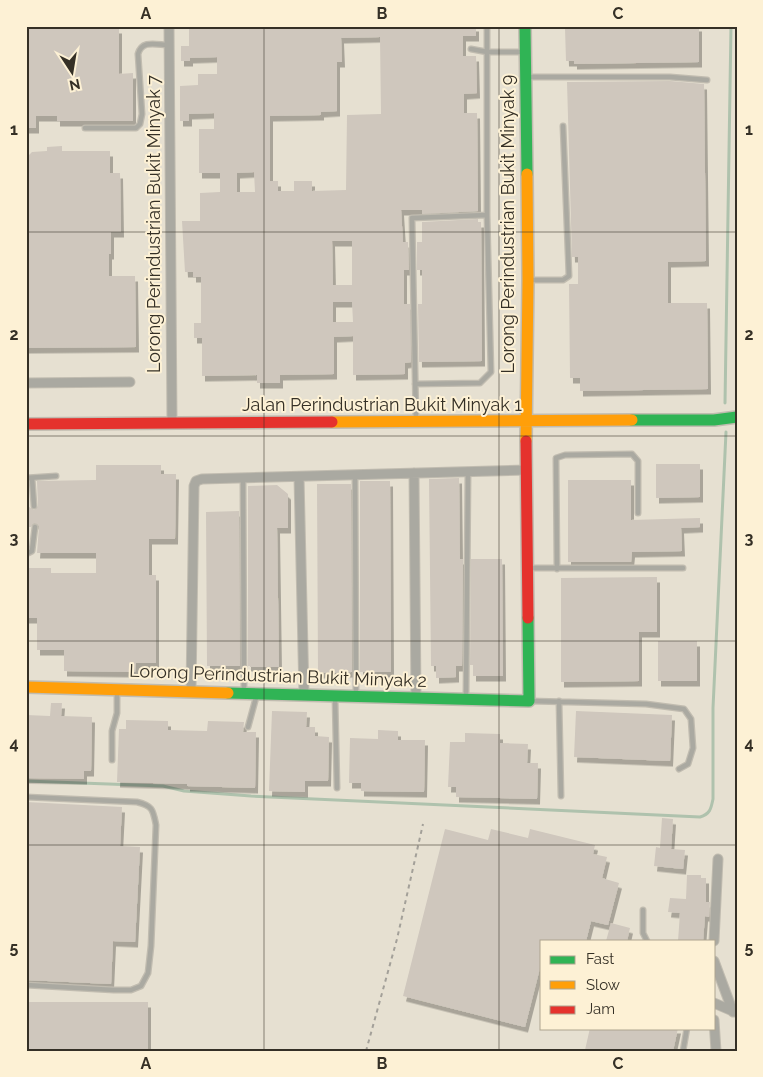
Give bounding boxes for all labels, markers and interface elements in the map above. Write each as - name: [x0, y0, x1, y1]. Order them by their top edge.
- text: A: [141, 4, 152, 23]
- text: B: [377, 4, 388, 23]
- text: C: [613, 4, 624, 23]
- north arrow: [48, 48, 98, 98]
- street label: Lorong Perindustrian Bukit Minyak 7: [143, 75, 164, 373]
- street label: Lorong Perindustrian Bukit Minyak 9: [497, 75, 518, 373]
- text: N: [68, 76, 82, 94]
- text: 1: [10, 120, 18, 139]
- text: 1: [745, 120, 753, 139]
- text: 2: [9, 325, 19, 344]
- text: 2: [744, 325, 754, 344]
- street label: Jalan Perindustrian Bukit Minyak 1: [242, 394, 522, 415]
- text: 3: [10, 529, 19, 548]
- text: 3: [745, 529, 754, 548]
- street label: Lorong Perindustrian Bukit Minyak 2: [129, 660, 427, 691]
- text: 4: [9, 734, 19, 753]
- text: 4: [744, 734, 754, 753]
- text: 5: [10, 938, 19, 957]
- text: 5: [745, 938, 754, 957]
- legend: [540, 940, 716, 1030]
- text: Fast: [586, 950, 614, 968]
- text: Slow: [586, 976, 620, 994]
- text: Jam: [586, 1000, 615, 1018]
- text: A: [141, 1054, 152, 1073]
- text: B: [377, 1054, 388, 1073]
- text: C: [613, 1054, 624, 1073]

